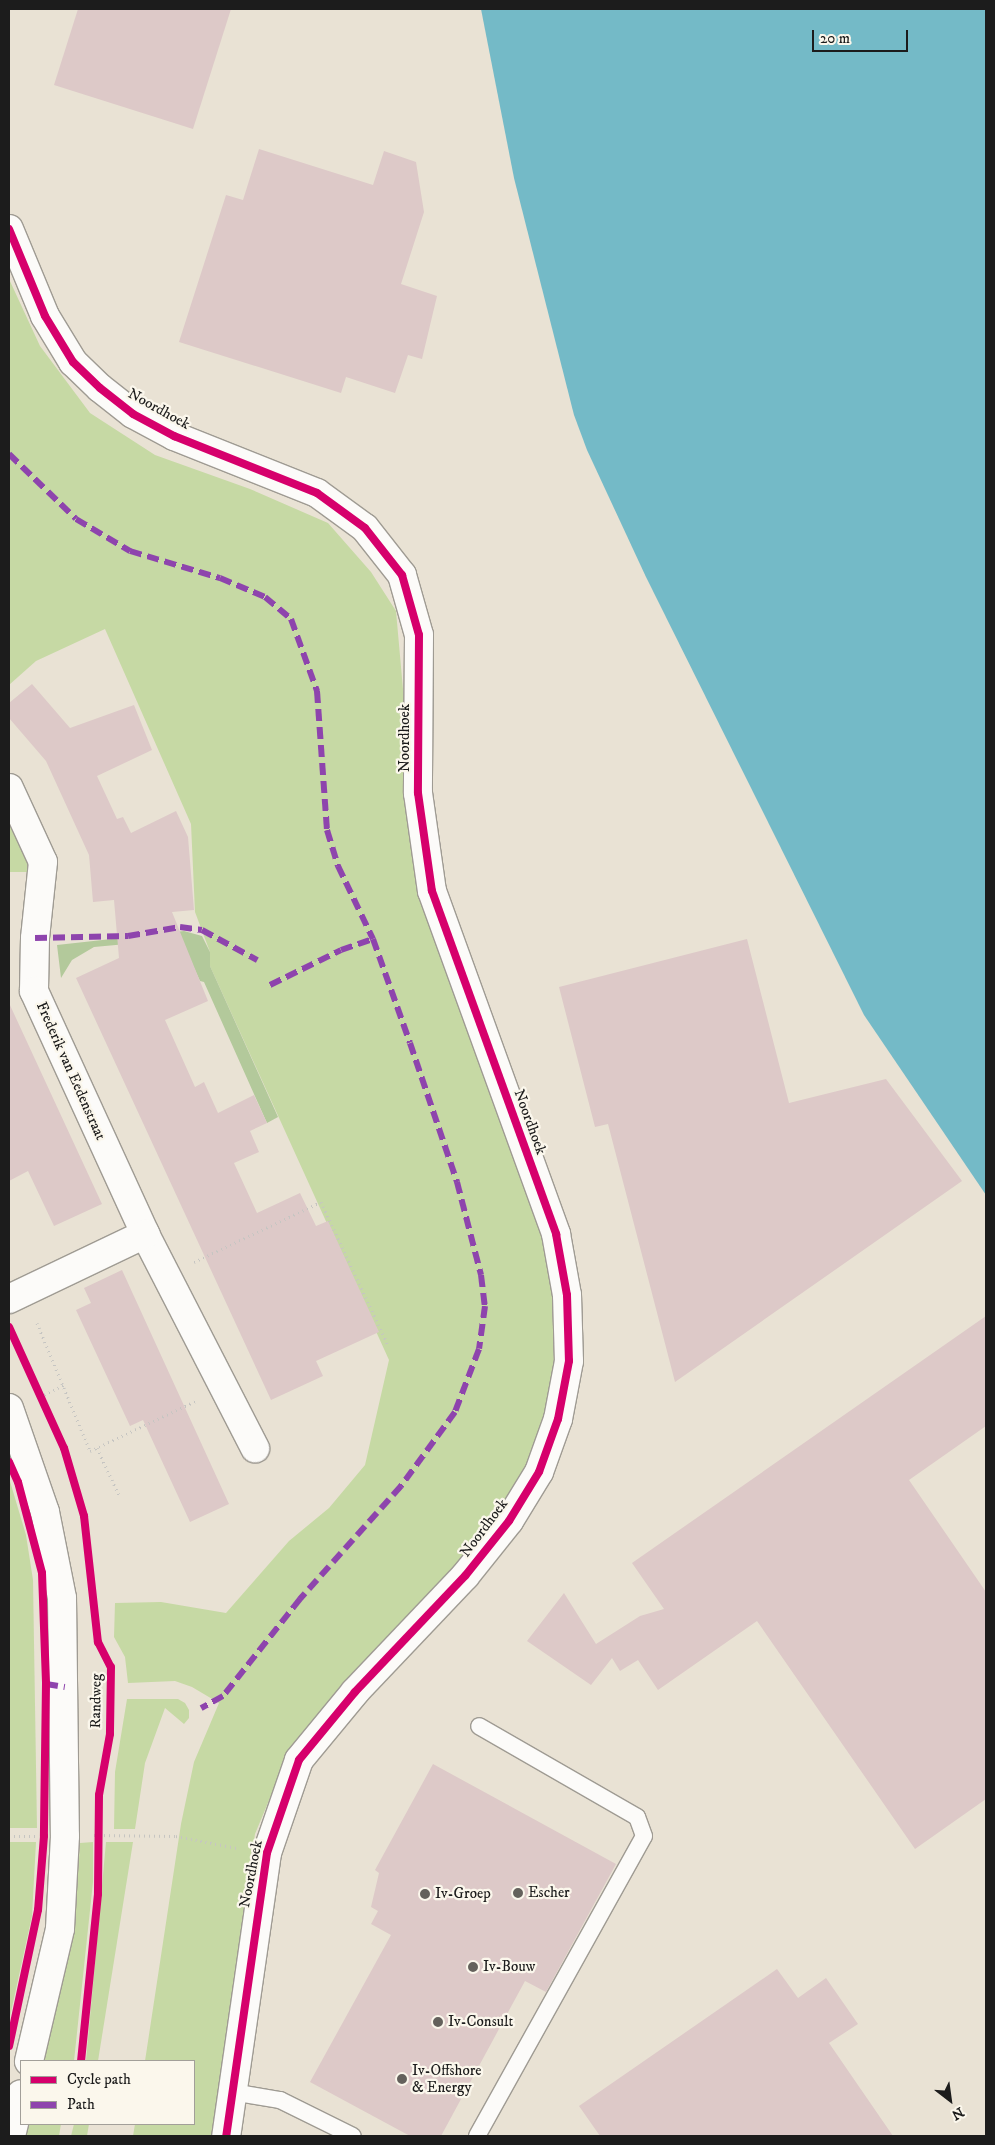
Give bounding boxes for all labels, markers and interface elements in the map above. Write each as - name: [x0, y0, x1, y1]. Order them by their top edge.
- scale bar: [815, 20, 911, 52]
- text: 20 m: [820, 29, 850, 48]
- street label: Noordhoek: [125, 385, 193, 433]
- street label: Noordhoek: [396, 704, 414, 772]
- street label: Frederik van Eedenstraat: [32, 999, 110, 1143]
- street label: Noordhoek: [510, 1087, 550, 1157]
- street label: Noordhoek: [456, 1495, 512, 1561]
- street label: Randweg: [87, 1674, 105, 1728]
- street label: Noordhoek: [236, 1839, 266, 1909]
- place label: Escher: [528, 1884, 570, 1902]
- place label: Iv-Groep: [435, 1885, 491, 1903]
- marker: Escher: [512, 1887, 524, 1899]
- marker: Iv-Groep: [419, 1888, 431, 1900]
- place label: Iv-Bouw: [483, 1958, 535, 1976]
- marker: Iv-Bouw: [467, 1961, 479, 1973]
- place label: Iv-Consult: [448, 2013, 513, 2031]
- marker: Iv-Consult: [432, 2016, 444, 2028]
- legend: [20, 2060, 195, 2125]
- place label: Iv-Offshore & Energy: [412, 2061, 481, 2096]
- text: Cycle path: [67, 2070, 131, 2089]
- marker: Iv-Offshore & Energy: [396, 2073, 408, 2085]
- north arrow: [925, 2075, 975, 2125]
- text: Path: [67, 2095, 95, 2114]
- text: N: [948, 2102, 967, 2124]

